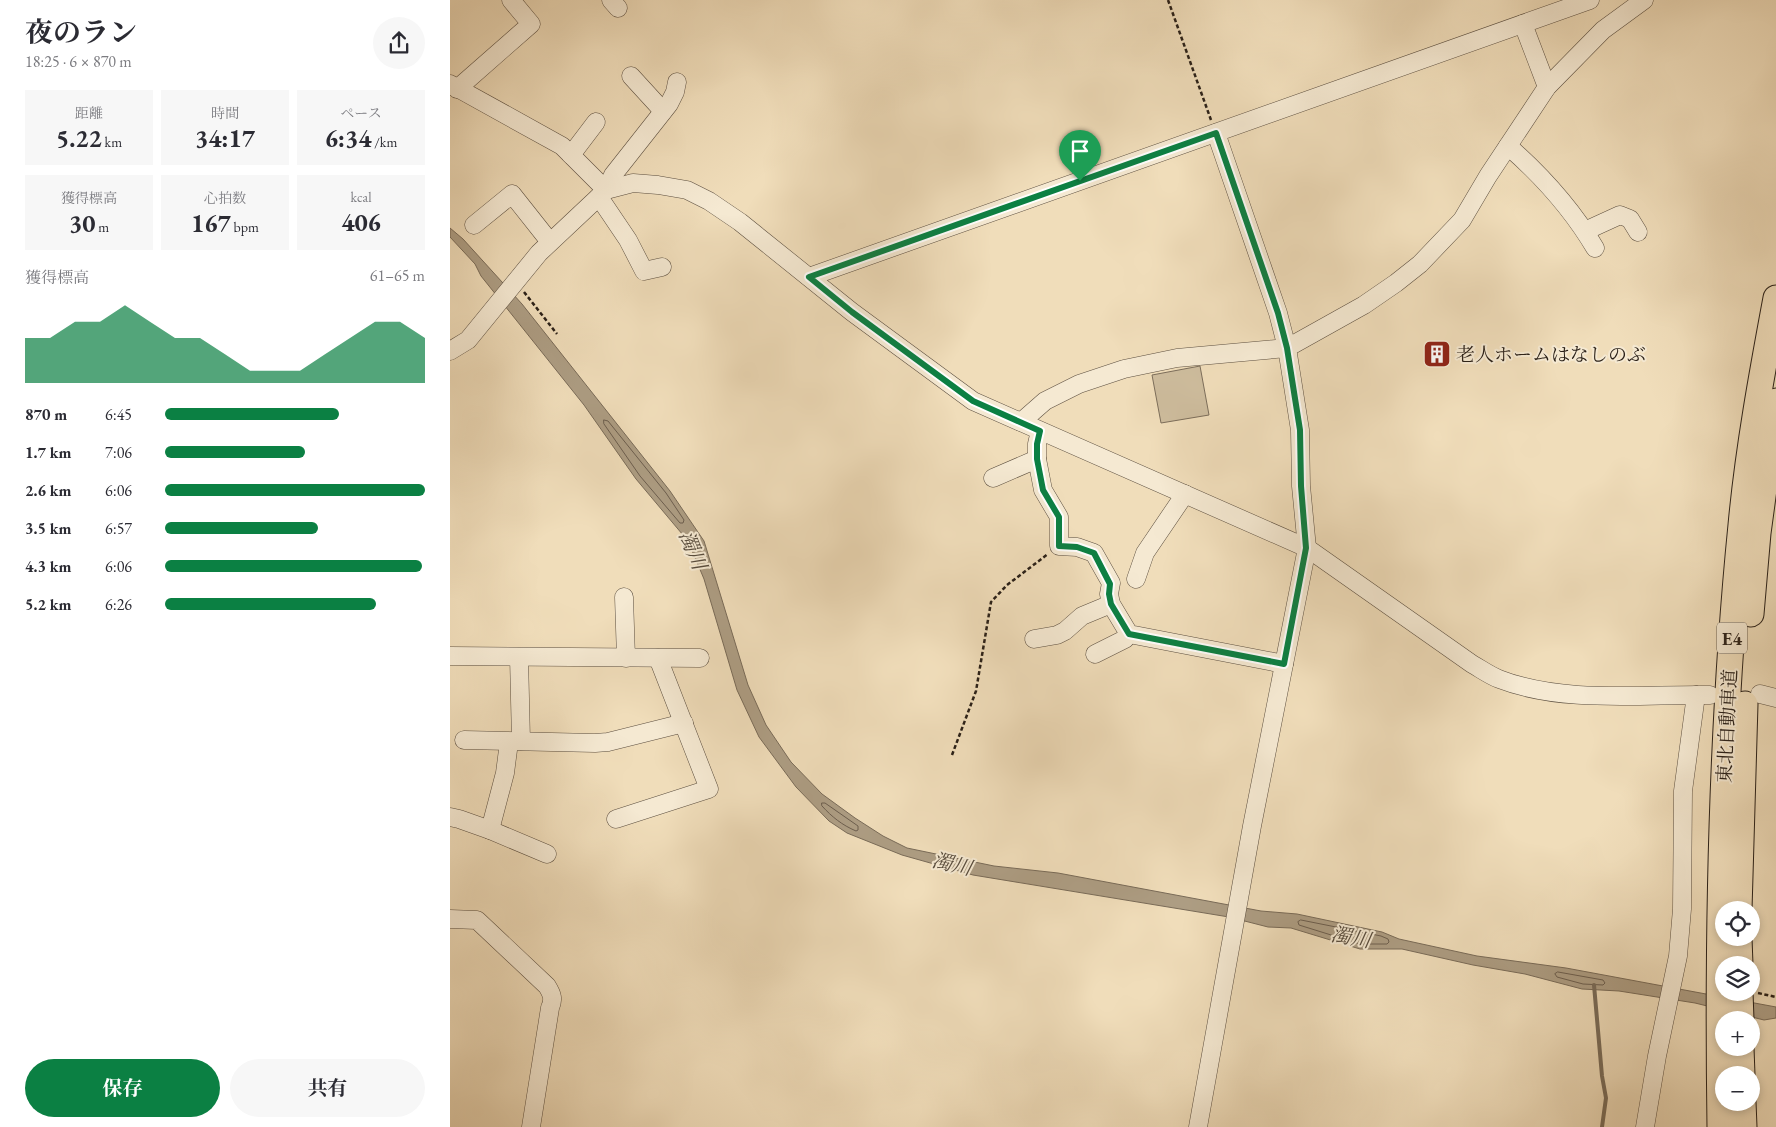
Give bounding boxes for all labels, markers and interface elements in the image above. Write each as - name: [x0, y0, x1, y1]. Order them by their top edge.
- text: 夜のラン: [25, 14, 137, 50]
- button: share: [373, 17, 425, 69]
- text: 18:25 · 6 × 870 m: [25, 51, 132, 72]
- text: 距離: [75, 104, 103, 122]
- text: 時間: [211, 104, 239, 122]
- text: ペース: [340, 104, 382, 122]
- text: 5.22: [56, 122, 102, 154]
- text: 34:17: [195, 122, 255, 154]
- text: 6:34: [325, 122, 371, 154]
- pin: [1059, 130, 1101, 181]
- text: km: [102, 133, 122, 151]
- text: /km: [371, 133, 397, 151]
- icon: arrive: [1066, 137, 1094, 165]
- text: kcal: [351, 188, 372, 206]
- text: 獲得標高: [61, 189, 117, 207]
- text: 心拍数: [204, 189, 246, 207]
- text: 406: [341, 206, 381, 238]
- text: 30: [69, 207, 95, 239]
- text: 167: [191, 207, 231, 239]
- text: m: [95, 218, 109, 236]
- text: bpm: [231, 218, 259, 236]
- text: 61–65 m: [370, 265, 425, 286]
- text: 獲得標高: [25, 267, 89, 288]
- building icon: 老人ホームはなしのぶ: [1422, 339, 1452, 369]
- place label: 老人ホームはなしのぶ: [1456, 342, 1646, 367]
- text: 870 m: [25, 404, 67, 425]
- text: 6:45: [105, 404, 132, 425]
- text: 1.7 km: [25, 442, 71, 463]
- text: 7:06: [105, 442, 132, 463]
- text: 2.6 km: [25, 480, 71, 501]
- text: 6:06: [105, 480, 132, 501]
- text: 3.5 km: [25, 518, 71, 539]
- text: 6:57: [105, 518, 132, 539]
- water label: 濁川: [673, 527, 714, 575]
- text: 4.3 km: [25, 556, 71, 577]
- text: 6:06: [105, 556, 132, 577]
- text: 5.2 km: [25, 594, 71, 615]
- text: 6:26: [105, 594, 132, 615]
- road number: E4: [1717, 622, 1747, 654]
- street label: 東北自動車道: [1712, 668, 1742, 784]
- water label: 濁川: [930, 847, 976, 882]
- map controls: [1715, 901, 1760, 1111]
- button: locate: [1715, 901, 1760, 946]
- water label: 濁川: [1329, 921, 1375, 954]
- button: layers: [1715, 956, 1760, 1001]
- button: +: [1715, 1011, 1760, 1056]
- button: 保存: [25, 1059, 220, 1117]
- button: 共有: [230, 1059, 425, 1117]
- button: −: [1715, 1066, 1760, 1111]

